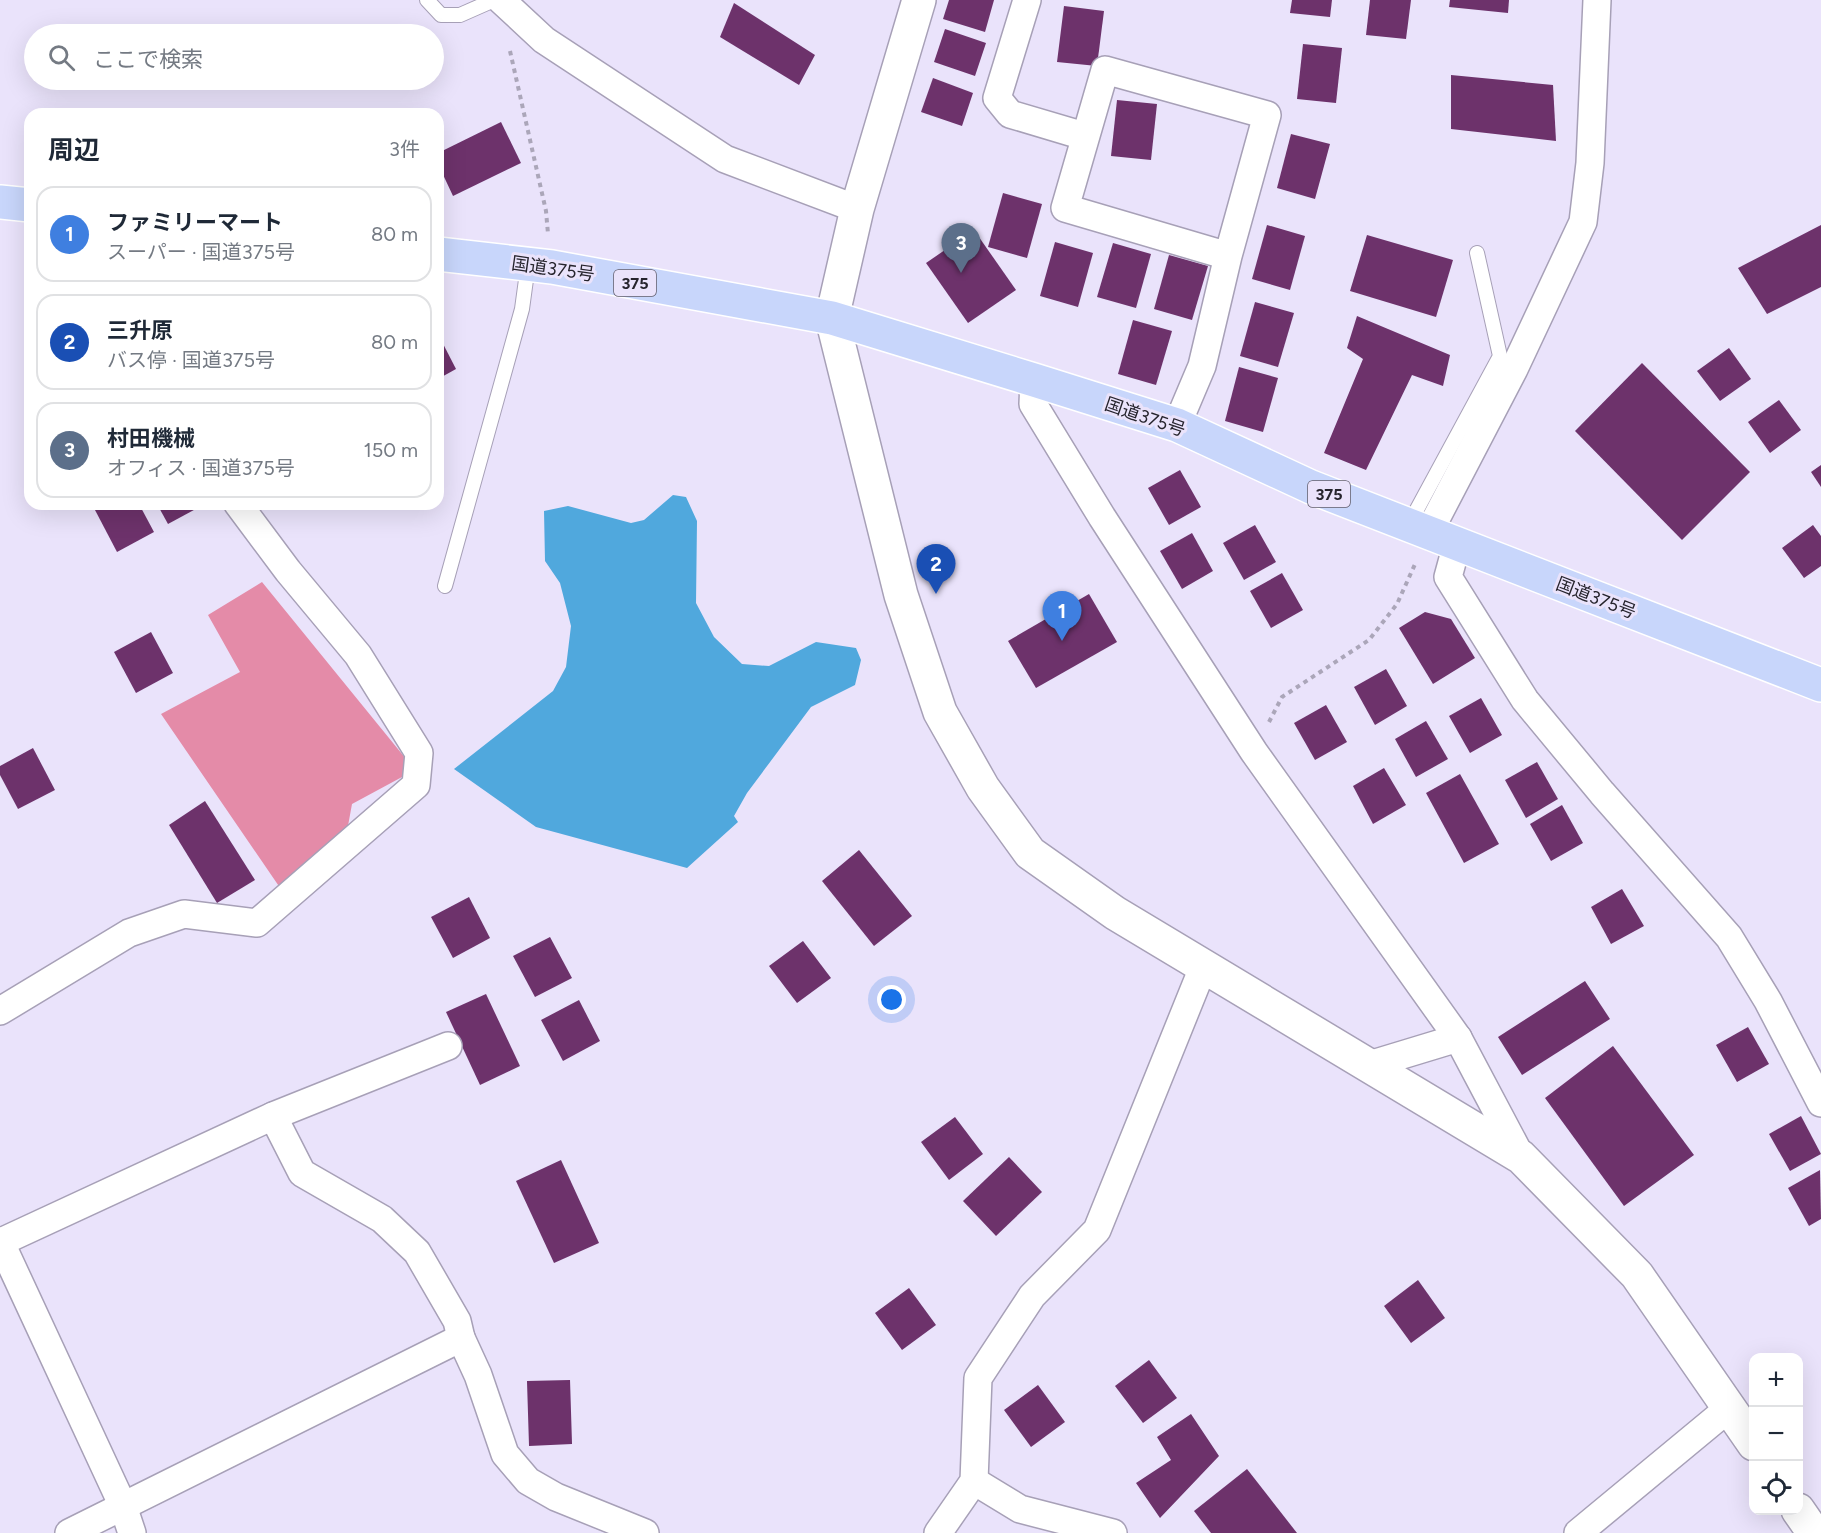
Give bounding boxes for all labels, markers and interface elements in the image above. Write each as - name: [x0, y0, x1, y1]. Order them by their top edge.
- search box: [24, 24, 444, 90]
- icon: search: [45, 41, 78, 74]
- text: ここで検索: [93, 46, 203, 73]
- text: 周辺: [48, 134, 100, 166]
- text: 3件: [389, 137, 420, 161]
- text: ファミリーマート: [107, 209, 283, 236]
- text: 1: [65, 222, 74, 246]
- text: 80 m: [371, 222, 418, 246]
- pin: 3: [942, 224, 980, 273]
- text: スーパー · 国道375号: [107, 240, 295, 264]
- street label: 国道375号: [510, 252, 596, 286]
- road number: 375: [614, 270, 656, 296]
- text: 三升原: [107, 317, 173, 344]
- text: 2: [64, 330, 75, 354]
- text: 80 m: [371, 330, 418, 354]
- text: バス停 · 国道375号: [107, 348, 275, 372]
- street label: 国道375号: [1102, 393, 1188, 441]
- text: 村田機械: [107, 425, 195, 452]
- text: 3: [64, 438, 75, 462]
- text: 150 m: [363, 438, 418, 462]
- text: オフィス · 国道375号: [107, 456, 295, 480]
- road number: 375: [1308, 481, 1350, 507]
- pin: 2: [916, 544, 956, 594]
- street label: 国道375号: [1553, 573, 1639, 623]
- pin: 1: [1042, 592, 1082, 641]
- your location: [877, 985, 906, 1014]
- map controls: [1749, 1353, 1803, 1515]
- button: +: [1749, 1353, 1803, 1407]
- button: −: [1749, 1407, 1803, 1461]
- button: locate: [1749, 1461, 1803, 1515]

